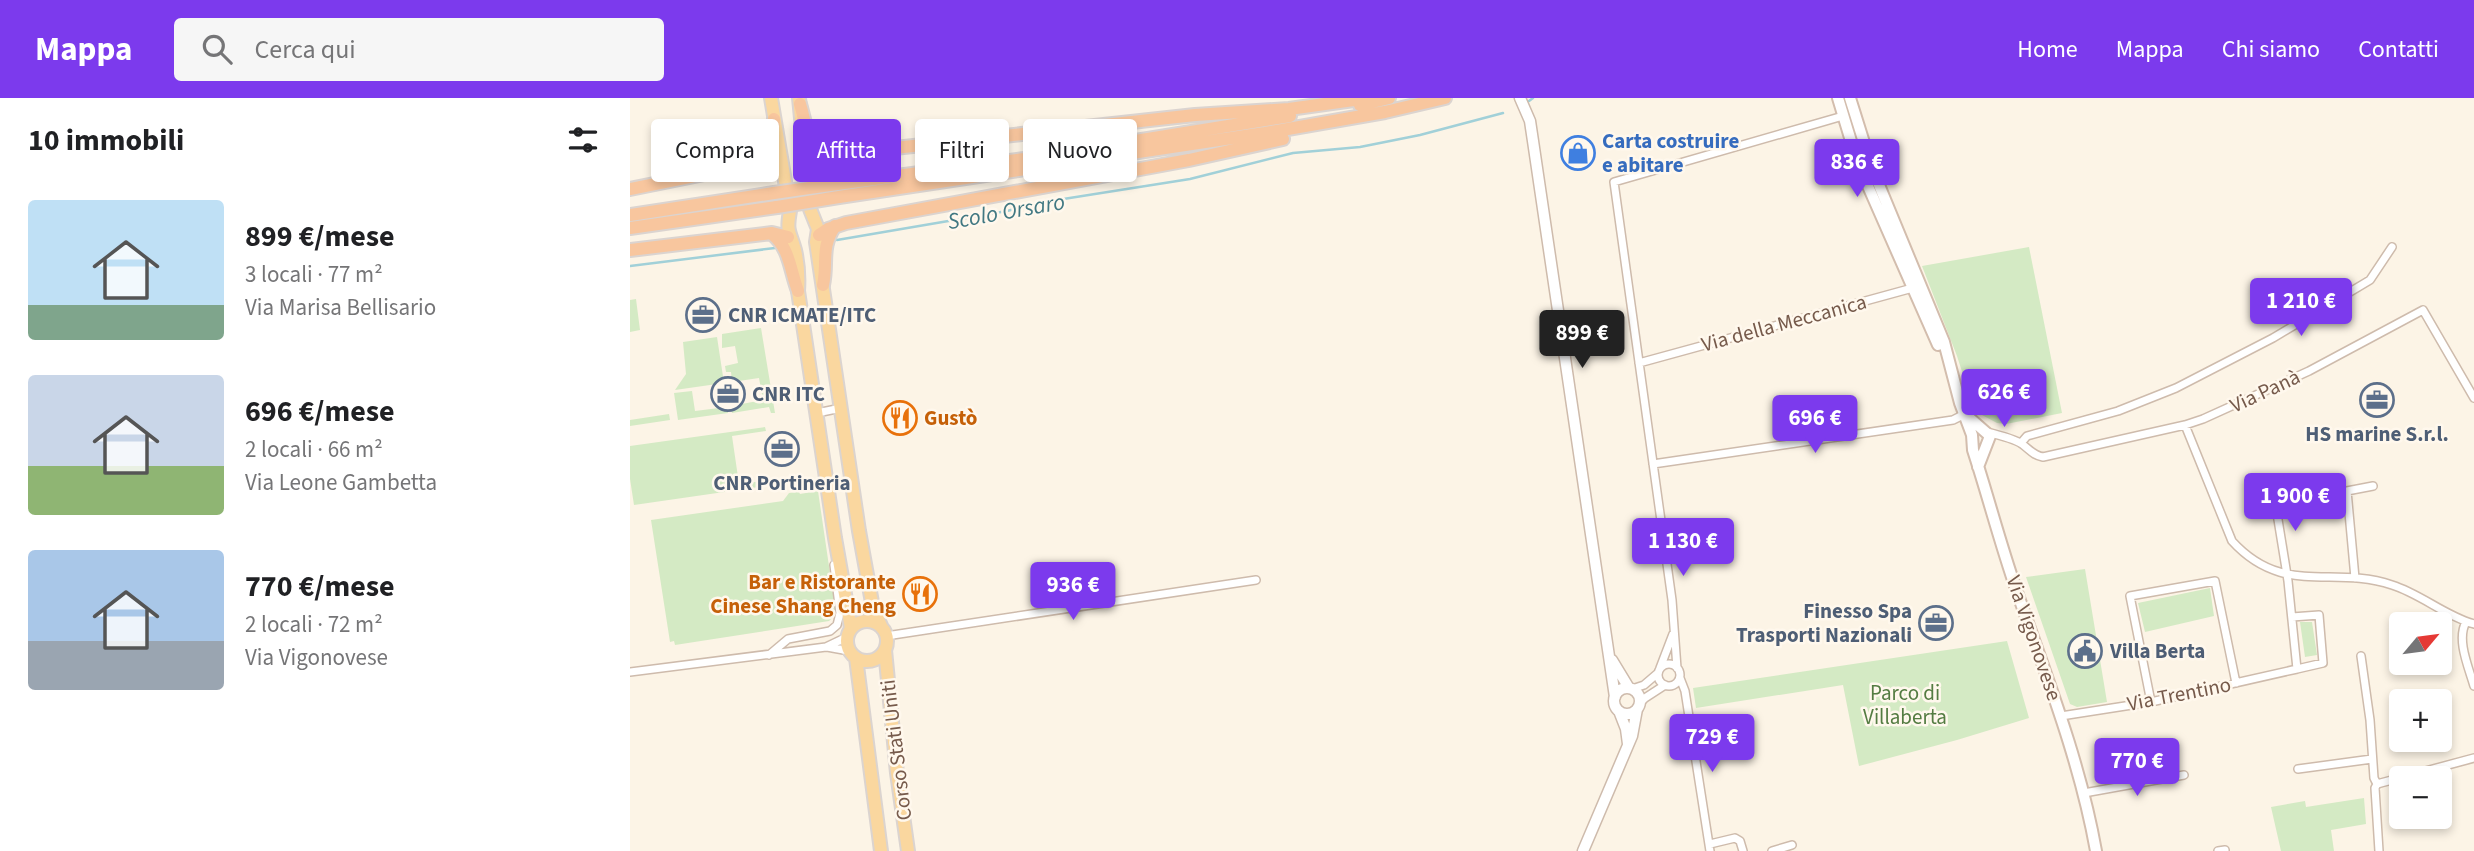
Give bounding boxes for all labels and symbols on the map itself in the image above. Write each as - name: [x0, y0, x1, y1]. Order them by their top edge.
- place label: Carta costruire e abitare: [1602, 126, 1739, 180]
- shop icon: Carta costruire e abitare: [1559, 134, 1597, 172]
- pin: 836 €: [1808, 140, 1906, 199]
- water label: Scolo Orsaro: [945, 185, 1067, 238]
- pin: 1 210 €: [2236, 278, 2366, 338]
- street label: Via della Meccanica: [1698, 287, 1870, 359]
- office icon: CNR ICMATE/ITC: [684, 296, 722, 334]
- place label: CNR ICMATE/ITC: [728, 300, 876, 330]
- pin: 899 €: [1533, 310, 1631, 370]
- street label: Via Panà: [2225, 362, 2305, 420]
- pin: 626 €: [1955, 370, 2053, 429]
- office icon: CNR ITC: [709, 375, 747, 413]
- place label: CNR ITC: [752, 379, 825, 409]
- office icon: HS marine S.r.l.: [2358, 381, 2396, 419]
- pin: 696 €: [1766, 396, 1864, 455]
- restaurant icon: Gustò: [881, 399, 919, 437]
- place label: Gustò: [924, 403, 978, 433]
- place label: HS marine S.r.l.: [2305, 419, 2449, 449]
- office icon: CNR Portineria: [763, 430, 801, 468]
- place label: CNR Portineria: [713, 468, 851, 498]
- pin: 1 900 €: [2230, 474, 2360, 533]
- pin: 1 130 €: [1618, 518, 1748, 578]
- pin: 936 €: [1024, 562, 1122, 622]
- place label: Bar e Ristorante Cinese Shang Cheng: [710, 567, 896, 621]
- street label: Via Vigonovese: [1999, 571, 2069, 705]
- restaurant icon: Bar e Ristorante Cinese Shang Cheng: [901, 575, 939, 613]
- place label: Finesso Spa Trasporti Nazionali: [1736, 596, 1912, 650]
- office icon: Finesso Spa Trasporti Nazionali: [1917, 604, 1955, 642]
- north arrow: [2389, 612, 2452, 676]
- public building icon: Villa Berta: [2066, 632, 2104, 670]
- place label: Villa Berta: [2109, 636, 2205, 666]
- street label: Via Trentino: [2125, 669, 2233, 719]
- street label: Corso Stati Uniti: [872, 678, 920, 822]
- park label: Parco di Villaberta: [1863, 678, 1947, 732]
- pin: 729 €: [1663, 714, 1761, 774]
- pin: 770 €: [2088, 738, 2186, 798]

